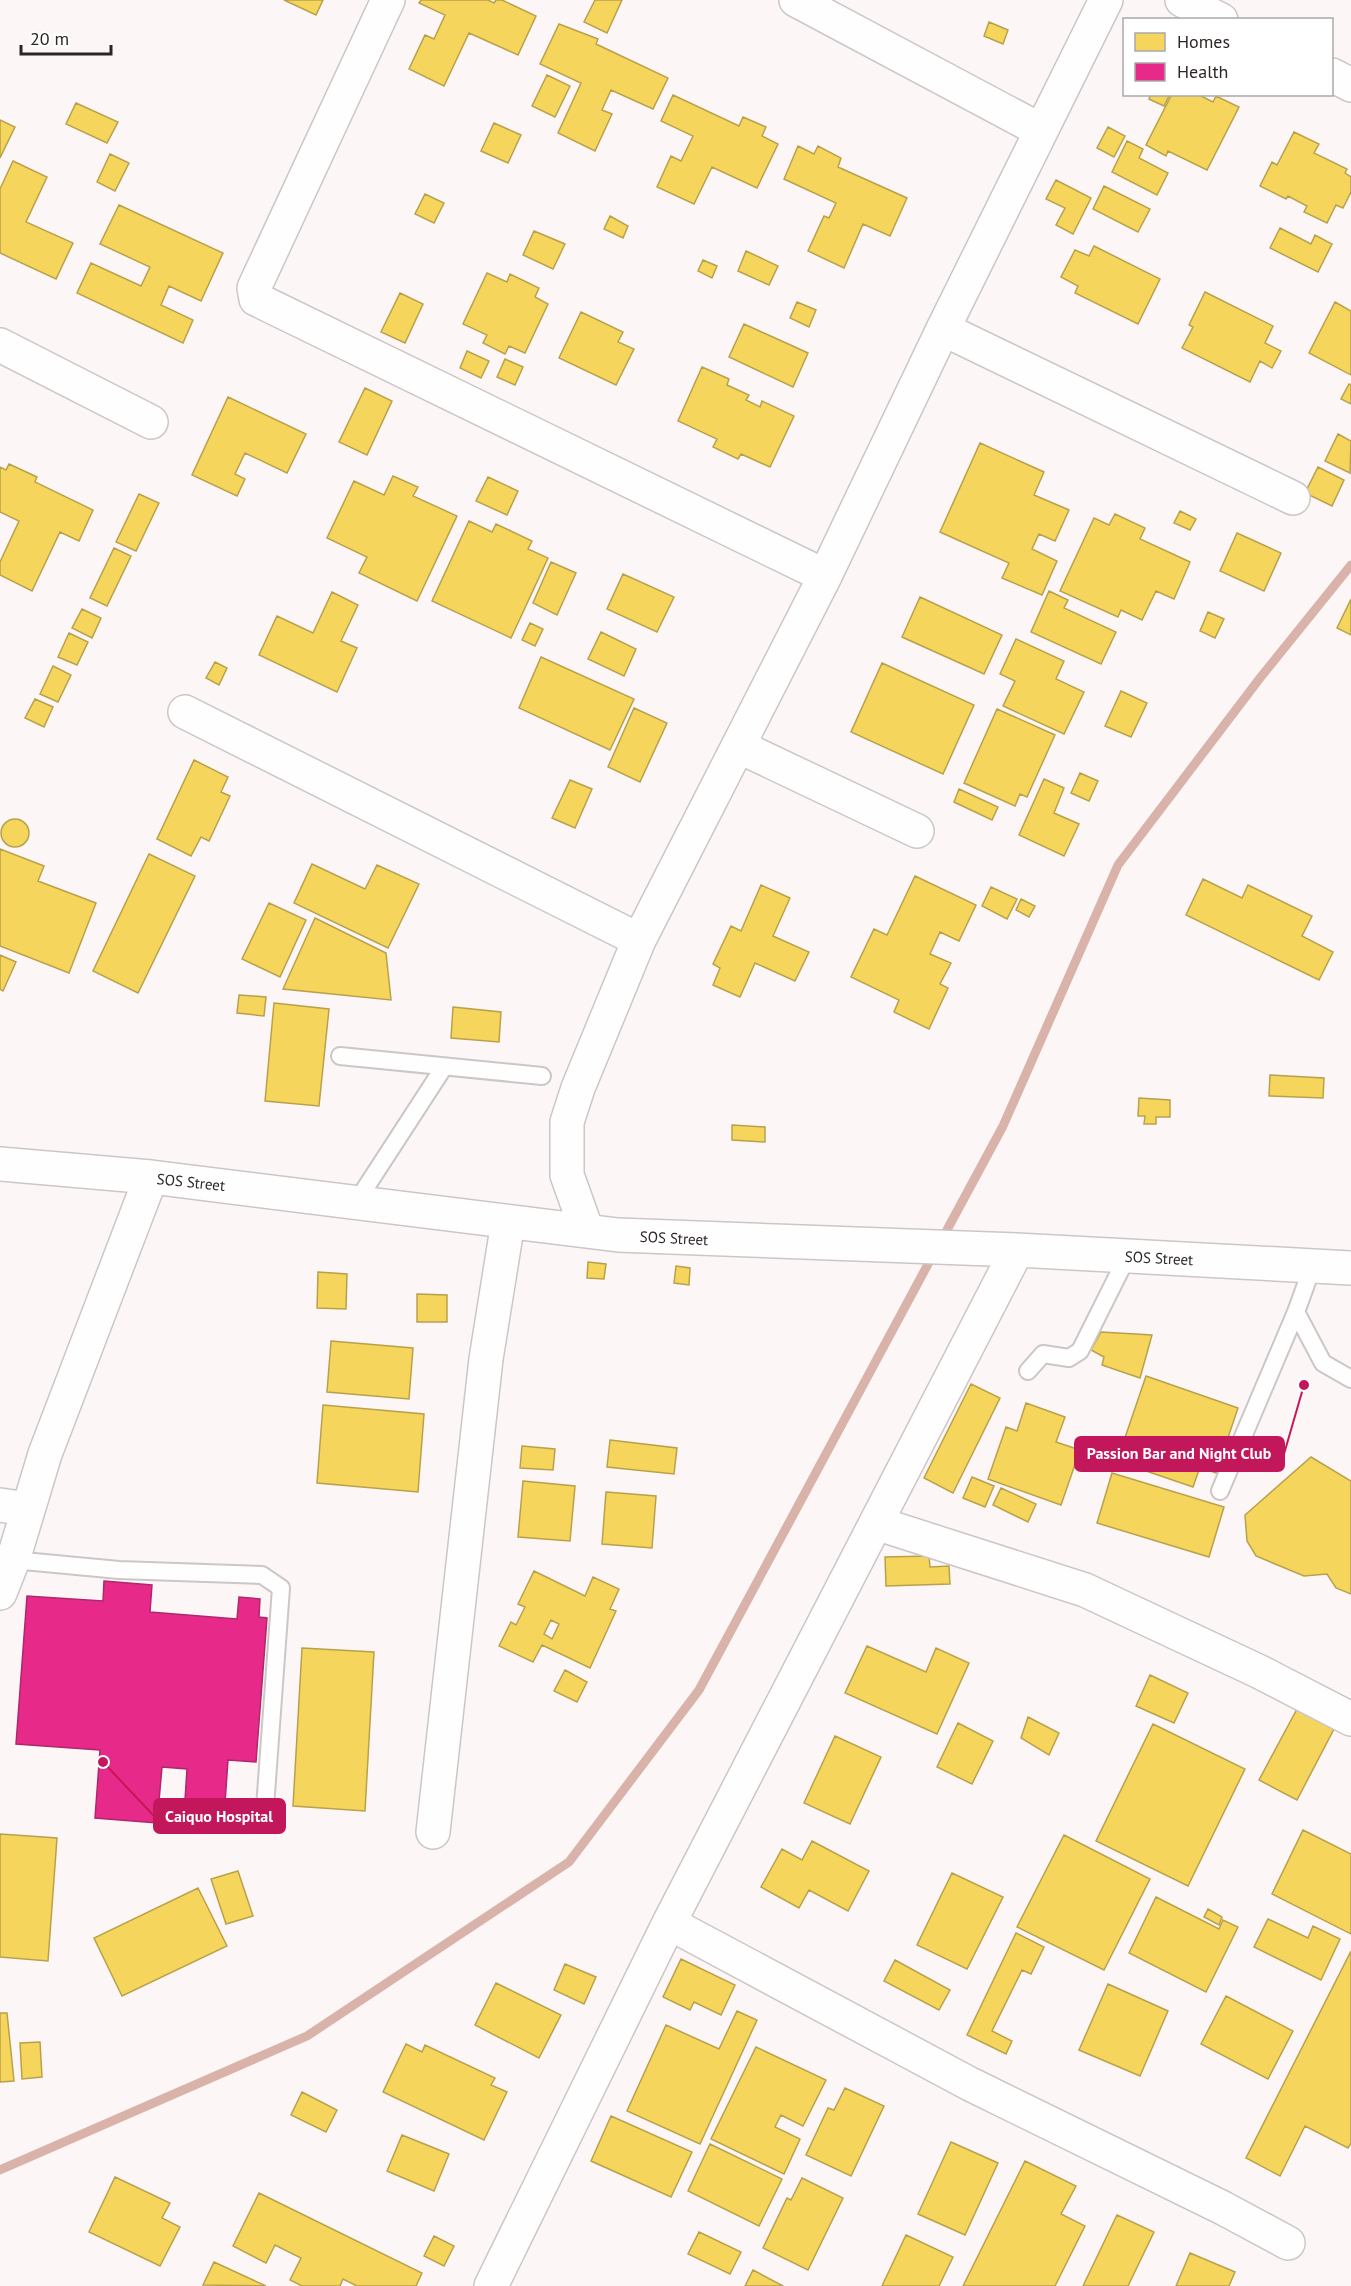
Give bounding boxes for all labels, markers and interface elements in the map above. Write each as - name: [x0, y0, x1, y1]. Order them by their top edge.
- scale bar: [21, 18, 111, 56]
- legend: [1123, 18, 1333, 96]
- text: 20 m: [30, 27, 69, 50]
- text: Homes: [1177, 30, 1230, 53]
- text: Health: [1177, 60, 1228, 83]
- street label: SOS Street: [156, 1169, 226, 1195]
- street label: SOS Street: [639, 1227, 709, 1249]
- street label: SOS Street: [1124, 1247, 1194, 1269]
- callout: Passion Bar and Night Club: [1075, 1437, 1284, 1471]
- text: Passion Bar and Night Club: [1087, 1443, 1272, 1463]
- callout: Caiquo Hospital: [154, 1799, 285, 1833]
- text: Caiquo Hospital: [165, 1806, 273, 1826]

